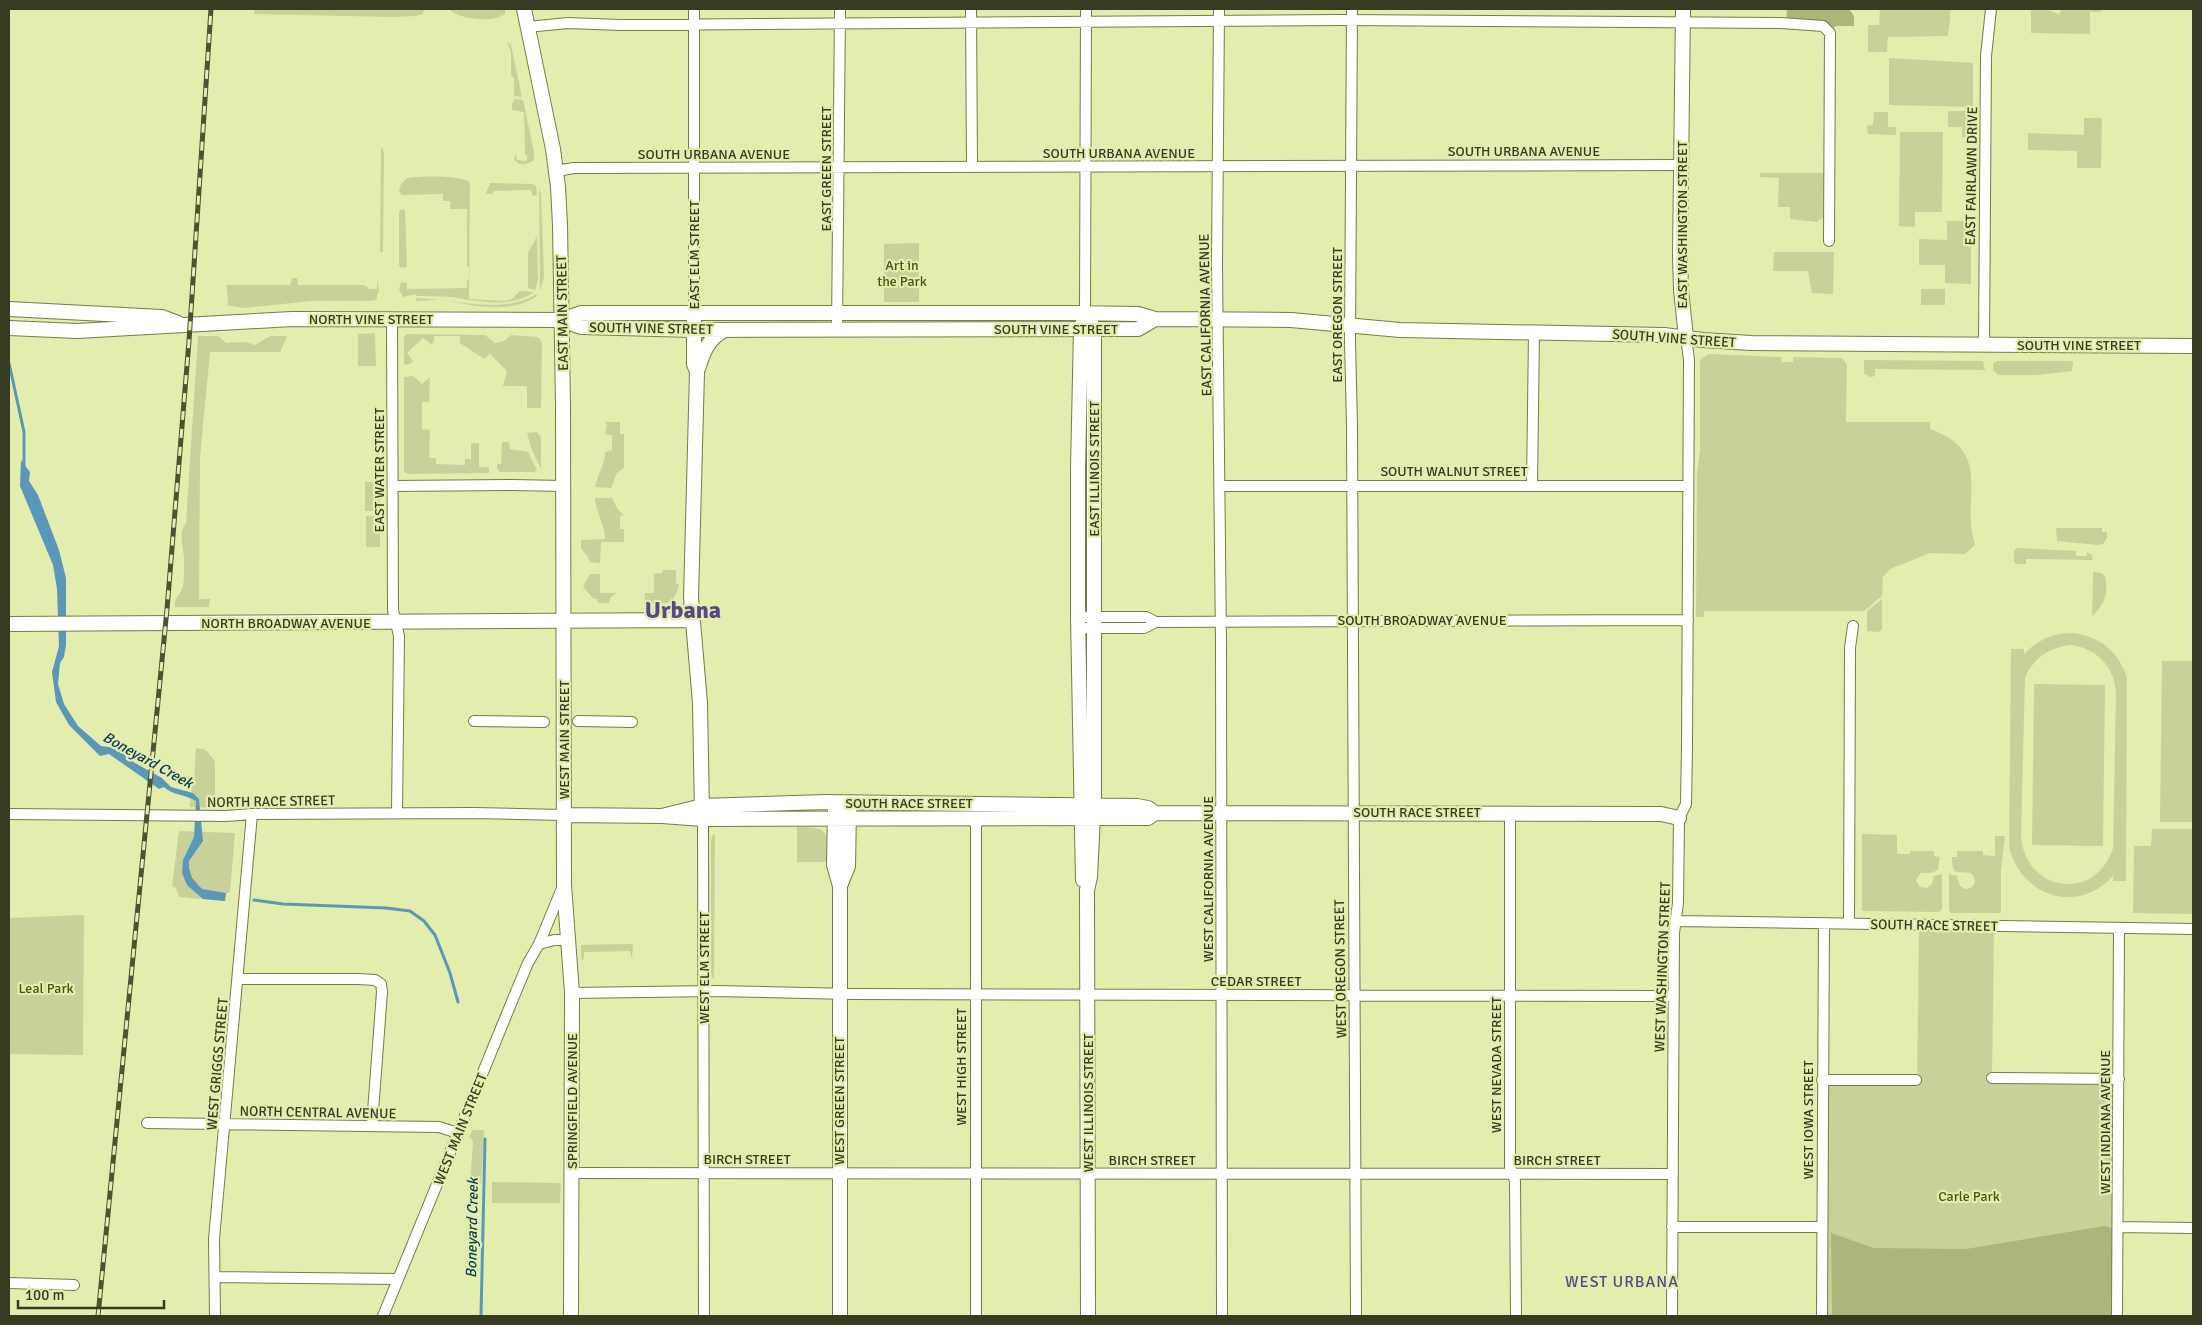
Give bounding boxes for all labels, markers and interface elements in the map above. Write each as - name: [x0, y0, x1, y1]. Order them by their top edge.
- street label: EAST GREEN STREET: [818, 106, 835, 232]
- street label: EAST FAIRLAWN DRIVE: [1962, 106, 1981, 246]
- street label: EAST WASHINGTON STREET: [1674, 141, 1691, 309]
- street label: SOUTH URBANA AVENUE: [1448, 143, 1600, 160]
- street label: SOUTH URBANA AVENUE: [1043, 145, 1195, 162]
- street label: SOUTH URBANA AVENUE: [638, 146, 790, 163]
- street label: EAST ELM STREET: [686, 201, 703, 309]
- street label: EAST CALIFORNIA AVENUE: [1196, 233, 1215, 397]
- street label: EAST OREGON STREET: [1329, 247, 1346, 383]
- street label: EAST MAIN STREET: [553, 255, 572, 371]
- park label: Art in the Park: [877, 257, 927, 290]
- street label: NORTH VINE STREET: [309, 311, 433, 328]
- street label: SOUTH VINE STREET: [589, 319, 713, 338]
- street label: SOUTH VINE STREET: [994, 321, 1118, 338]
- street label: SOUTH VINE STREET: [1612, 326, 1736, 351]
- street label: SOUTH VINE STREET: [2017, 337, 2141, 354]
- street label: EAST ILLINOIS STREET: [1086, 401, 1103, 537]
- street label: EAST WATER STREET: [371, 407, 388, 532]
- street label: SOUTH WALNUT STREET: [1380, 463, 1528, 480]
- district label: Urbana: [645, 595, 721, 625]
- street label: SOUTH BROADWAY AVENUE: [1337, 612, 1507, 629]
- street label: NORTH BROADWAY AVENUE: [201, 615, 371, 632]
- street label: WEST MAIN STREET: [556, 680, 573, 800]
- water label: Boneyard Creek: [100, 728, 198, 793]
- street label: NORTH RACE STREET: [207, 792, 335, 811]
- street label: SOUTH RACE STREET: [845, 795, 973, 812]
- street label: WEST CALIFORNIA AVENUE: [1200, 796, 1217, 962]
- street label: SOUTH RACE STREET: [1353, 804, 1481, 821]
- street label: WEST WASHINGTON STREET: [1651, 881, 1674, 1053]
- street label: WEST OREGON STREET: [1331, 899, 1350, 1039]
- street label: WEST ELM STREET: [696, 912, 713, 1024]
- street label: SOUTH RACE STREET: [1870, 916, 1998, 935]
- street label: CEDAR STREET: [1211, 973, 1301, 990]
- park label: Leal Park: [18, 980, 74, 997]
- street label: WEST GRIGGS STREET: [203, 997, 232, 1131]
- street label: WEST NEVADA STREET: [1488, 997, 1505, 1133]
- street label: WEST HIGH STREET: [953, 1008, 970, 1126]
- street label: SPRINGFIELD AVENUE: [564, 1033, 581, 1169]
- street label: WEST ILLINOIS STREET: [1080, 1033, 1097, 1172]
- street label: WEST GREEN STREET: [831, 1037, 848, 1165]
- street label: WEST INDIANA AVENUE: [2097, 1050, 2114, 1194]
- street label: WEST IOWA STREET: [1800, 1060, 1817, 1180]
- street label: WEST MAIN STREET: [430, 1071, 491, 1188]
- street label: NORTH CENTRAL AVENUE: [239, 1103, 397, 1122]
- street label: BIRCH STREET: [703, 1151, 791, 1168]
- street label: BIRCH STREET: [1108, 1152, 1196, 1169]
- street label: BIRCH STREET: [1513, 1152, 1601, 1169]
- water label: Boneyard Creek: [462, 1176, 482, 1278]
- park label: Carle Park: [1938, 1188, 2000, 1205]
- district label: WEST URBANA: [1565, 1272, 1679, 1292]
- scale bar: [18, 1278, 164, 1310]
- text: 100 m: [25, 1286, 65, 1304]

